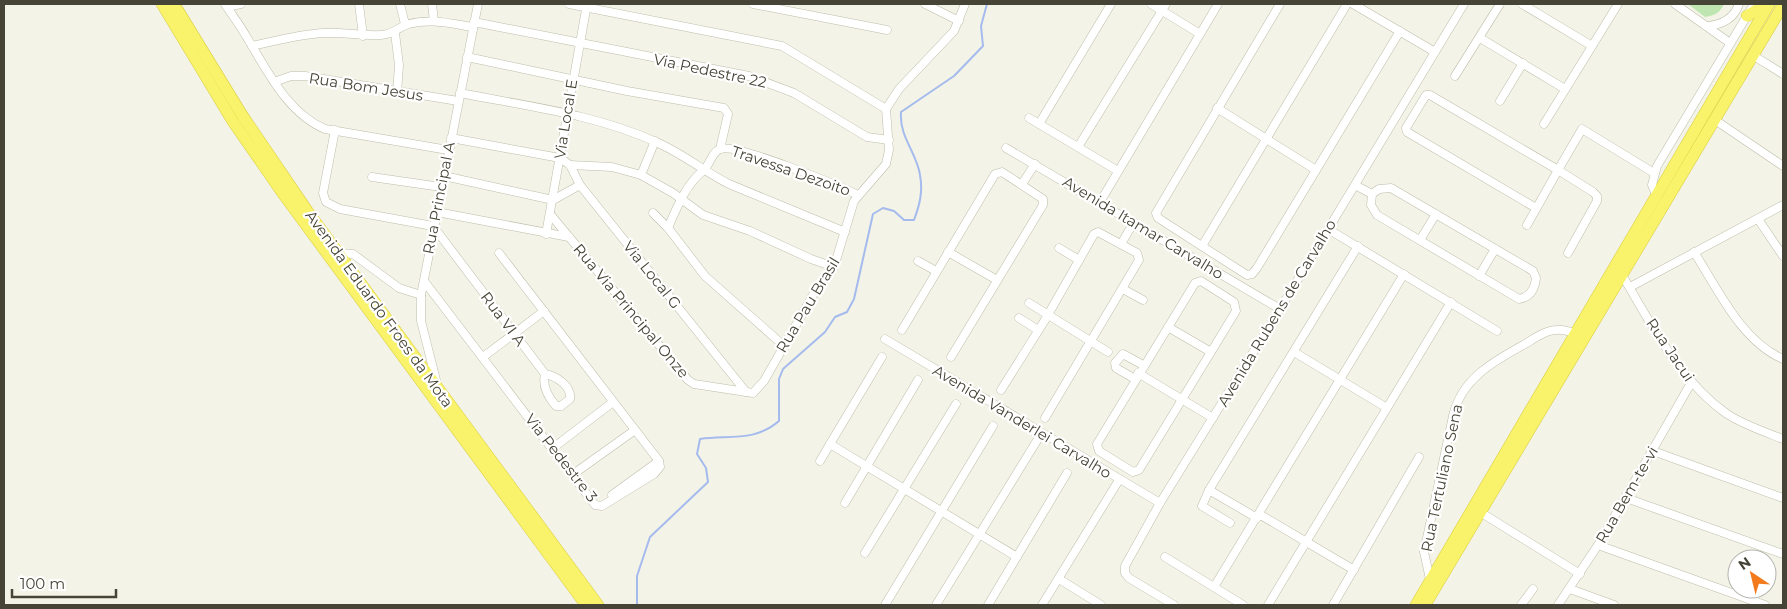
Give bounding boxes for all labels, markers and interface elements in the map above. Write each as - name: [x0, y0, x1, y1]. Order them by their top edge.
- street label: Via Pedestre 22: [652, 49, 768, 92]
- street label: Rua Bom Jesus: [308, 68, 425, 105]
- street label: Via Local E: [550, 78, 581, 160]
- street label: Rua Principal A: [418, 140, 459, 256]
- street label: Travessa Dezoito: [729, 141, 853, 200]
- street label: Avenida Itamar Carvalho: [1059, 172, 1227, 283]
- street label: Avenida Eduardo Froes da Mota: [301, 206, 457, 411]
- street label: Avenida Rubens de Carvalho: [1213, 216, 1340, 410]
- street label: Via Local G: [619, 237, 686, 313]
- street label: Rua Via Principal Onze: [570, 240, 693, 382]
- street label: Rua Pau Brasil: [772, 254, 844, 356]
- street label: Rua VI A: [477, 288, 530, 350]
- street label: Rua Jacui: [1642, 314, 1699, 385]
- street label: Avenida Vanderlei Carvalho: [929, 361, 1115, 483]
- street label: Rua Tertuliano Sena: [1417, 402, 1466, 554]
- street label: Via Pedestre 3: [521, 410, 602, 506]
- street label: Rua Bem-te-vi: [1591, 443, 1662, 547]
- north arrow: [1727, 549, 1777, 599]
- text: N: [1735, 553, 1754, 574]
- scale bar: [12, 566, 116, 598]
- text: 100 m: [20, 574, 65, 593]

